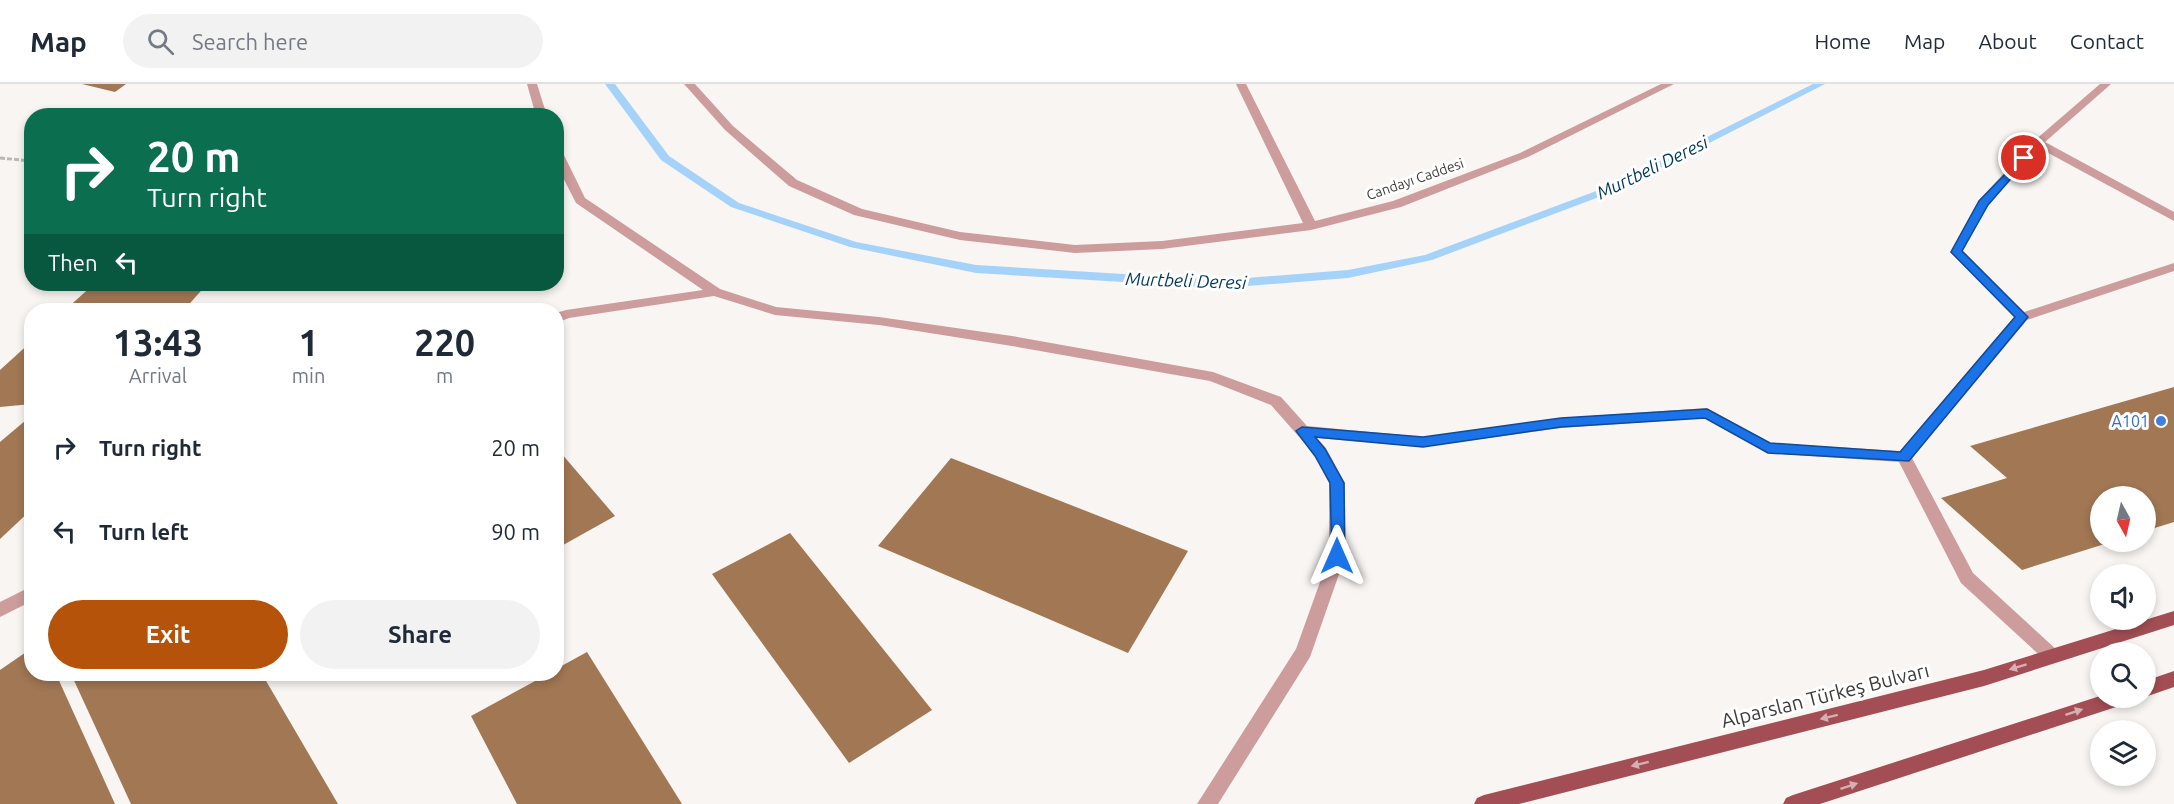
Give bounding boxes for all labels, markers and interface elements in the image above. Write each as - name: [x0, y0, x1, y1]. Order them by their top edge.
- search box: [123, 14, 543, 68]
- icon: search: [144, 25, 177, 58]
- text: Map: [30, 26, 87, 57]
- text: Search here: [192, 29, 308, 54]
- text: Home: [1814, 29, 1871, 53]
- text: Map: [1904, 29, 1945, 53]
- text: About: [1978, 29, 2037, 53]
- text: Contact: [2070, 29, 2144, 53]
- water label: Murtbeli Deresi: [1593, 131, 1711, 203]
- icon: right: [48, 132, 126, 210]
- pin: [1998, 132, 2049, 183]
- text: 20 m: [147, 133, 241, 180]
- icon: arrive: [2007, 141, 2040, 174]
- street label: Candayı Caddesi: [1364, 155, 1466, 203]
- text: Turn right: [147, 182, 267, 212]
- icon: left: [110, 246, 143, 279]
- text: Then: [48, 250, 98, 275]
- water label: Murtbeli Deresi: [1125, 268, 1247, 292]
- text: 13:43: [113, 322, 203, 363]
- text: 1: [298, 322, 319, 363]
- text: 220: [414, 322, 475, 363]
- text: Arrival: [129, 364, 187, 387]
- text: min: [292, 364, 325, 387]
- text: m: [436, 364, 453, 387]
- place label: A101: [2112, 412, 2149, 430]
- marker: A101: [2154, 414, 2168, 428]
- icon: right: [48, 431, 81, 464]
- text: Turn right: [99, 435, 201, 460]
- text: 20 m: [491, 435, 540, 460]
- north arrow: [2090, 486, 2156, 552]
- map controls: [2090, 486, 2156, 786]
- icon: left: [48, 515, 81, 548]
- text: Turn left: [99, 519, 189, 544]
- text: 90 m: [491, 519, 540, 544]
- position arrow: [1305, 524, 1369, 588]
- button: sound: [2090, 564, 2156, 630]
- button: Exit: [48, 600, 288, 669]
- button: Share: [300, 600, 540, 669]
- button: search: [2090, 642, 2156, 708]
- street label: Alparslan Türkeş Bulvarı: [1719, 658, 1931, 732]
- one-way arrow: [2009, 663, 2027, 672]
- one-way arrow: [2065, 707, 2083, 716]
- one-way arrow: [1820, 712, 1839, 722]
- button: layers: [2090, 720, 2156, 786]
- one-way arrow: [1631, 760, 1650, 770]
- one-way arrow: [1840, 781, 1858, 790]

